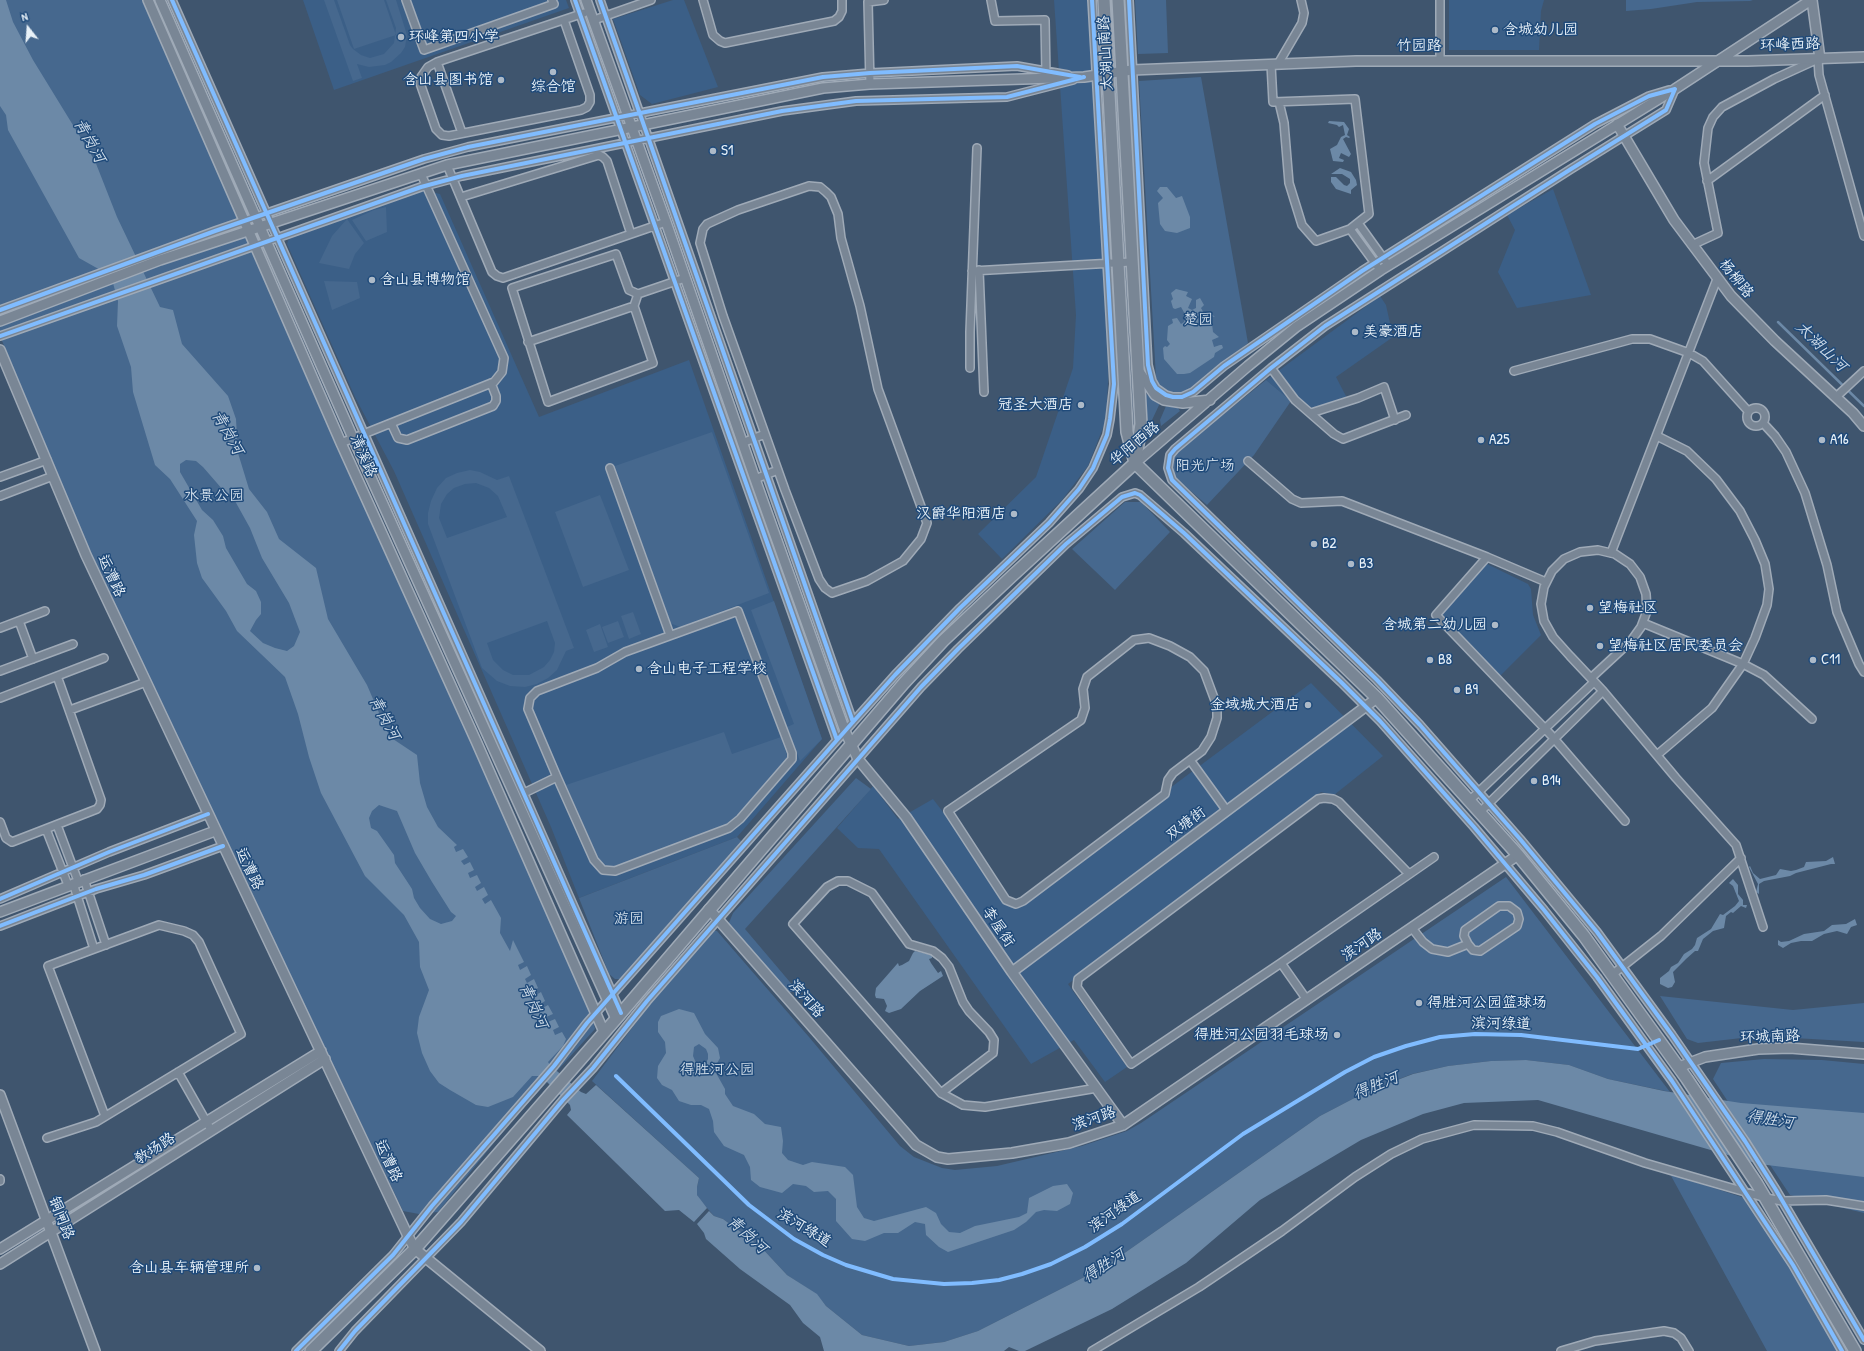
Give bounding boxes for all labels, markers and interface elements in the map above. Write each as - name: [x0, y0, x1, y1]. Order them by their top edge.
- north arrow: [8, 8, 48, 48]
- text: N: [20, 9, 29, 24]
- street label: 太湖山南路: [1095, 15, 1117, 91]
- place label: 含城幼儿园: [1503, 21, 1578, 39]
- marker: 含城幼儿园: [1490, 25, 1500, 35]
- place label: 环峰第四小学: [409, 28, 499, 46]
- marker: 环峰第四小学: [396, 32, 406, 42]
- street label: 环峰西路: [1760, 35, 1820, 55]
- street label: 竹园路: [1397, 37, 1441, 55]
- marker: 综合馆: [548, 67, 558, 77]
- place label: 含山县图书馆: [403, 71, 493, 89]
- marker: 含山县图书馆: [496, 75, 506, 85]
- place label: 综合馆: [531, 78, 575, 96]
- water label: 青岗河: [69, 115, 109, 167]
- place label: S1: [721, 142, 733, 160]
- marker: S1: [708, 146, 718, 156]
- street label: 杨柳路: [1715, 256, 1757, 302]
- place label: 含山县博物馆: [380, 271, 470, 289]
- marker: 含山县博物馆: [367, 275, 377, 285]
- park label: 楚园: [1183, 311, 1213, 329]
- water label: 太湖山河: [1791, 318, 1851, 376]
- place label: 美豪酒店: [1363, 323, 1423, 341]
- marker: 美豪酒店: [1350, 327, 1360, 337]
- place label: 冠圣大酒店: [998, 396, 1073, 414]
- marker: 冠圣大酒店: [1076, 400, 1086, 410]
- water label: 青岗河: [207, 407, 247, 459]
- street label: 华阳西路: [1106, 418, 1164, 470]
- place label: A25: [1489, 431, 1510, 449]
- place label: A16: [1830, 431, 1849, 449]
- street label: 清溪路: [346, 432, 380, 480]
- marker: A25: [1476, 435, 1486, 445]
- marker: A16: [1817, 435, 1827, 445]
- park label: 阳光广场: [1175, 457, 1235, 475]
- park label: 水景公园: [184, 487, 244, 505]
- place label: 汉爵华阳酒店: [916, 505, 1006, 523]
- marker: 汉爵华阳酒店: [1009, 509, 1019, 519]
- place label: B2: [1322, 535, 1337, 553]
- marker: B2: [1309, 539, 1319, 549]
- street label: 运漕路: [93, 552, 129, 600]
- place label: B3: [1359, 555, 1373, 573]
- marker: B3: [1346, 559, 1356, 569]
- place label: 望梅社区: [1598, 599, 1658, 617]
- marker: 望梅社区: [1585, 603, 1595, 613]
- place label: 含城第二幼儿园: [1382, 616, 1487, 634]
- marker: 含城第二幼儿园: [1490, 620, 1500, 630]
- place label: 望梅社区居民委员会: [1608, 637, 1743, 655]
- marker: 望梅社区居民委员会: [1595, 641, 1605, 651]
- place label: B8: [1438, 651, 1452, 669]
- place label: C11: [1821, 651, 1840, 669]
- marker: B8: [1425, 655, 1435, 665]
- marker: C11: [1808, 655, 1818, 665]
- place label: 含山电子工程学校: [647, 660, 767, 678]
- marker: 含山电子工程学校: [634, 664, 644, 674]
- place label: B9: [1465, 681, 1478, 699]
- marker: B9: [1452, 685, 1462, 695]
- water label: 青岗河: [364, 692, 404, 744]
- place label: 金域城大酒店: [1210, 696, 1300, 714]
- marker: 金域城大酒店: [1303, 700, 1313, 710]
- place label: B14: [1542, 772, 1561, 790]
- marker: B14: [1529, 776, 1539, 786]
- street label: 双塘街: [1163, 803, 1209, 845]
- street label: 运漕路: [231, 845, 267, 893]
- street label: 李屋街: [978, 903, 1018, 951]
- park label: 游园: [614, 910, 644, 928]
- street label: 滨河路: [1338, 925, 1386, 965]
- street label: 滨河路: [784, 976, 828, 1022]
- water label: 青岗河: [514, 980, 552, 1032]
- place label: 得胜河公园篮球场: [1427, 994, 1547, 1012]
- marker: 得胜河公园篮球场: [1414, 998, 1424, 1008]
- street label: 滨河绿道: [1471, 1014, 1531, 1034]
- place label: 得胜河公园羽毛球场: [1194, 1026, 1329, 1044]
- street label: 环城南路: [1740, 1027, 1800, 1047]
- marker: 得胜河公园羽毛球场: [1332, 1030, 1342, 1040]
- park label: 得胜河公园: [680, 1061, 754, 1079]
- water label: 得胜河: [1350, 1068, 1402, 1104]
- street label: 滨河路: [1070, 1103, 1118, 1135]
- water label: 得胜河: [1745, 1107, 1795, 1133]
- street label: 教场路: [131, 1129, 179, 1169]
- street label: 运漕路: [370, 1137, 406, 1185]
- street label: 滨河绿道: [1085, 1187, 1145, 1237]
- street label: 铜闸路: [45, 1194, 77, 1242]
- street label: 滨河绿道: [774, 1205, 834, 1251]
- water label: 青岗河: [723, 1212, 771, 1258]
- water label: 得胜河: [1079, 1245, 1129, 1287]
- place label: 含山县车辆管理所: [129, 1259, 249, 1277]
- marker: 含山县车辆管理所: [252, 1263, 262, 1273]

